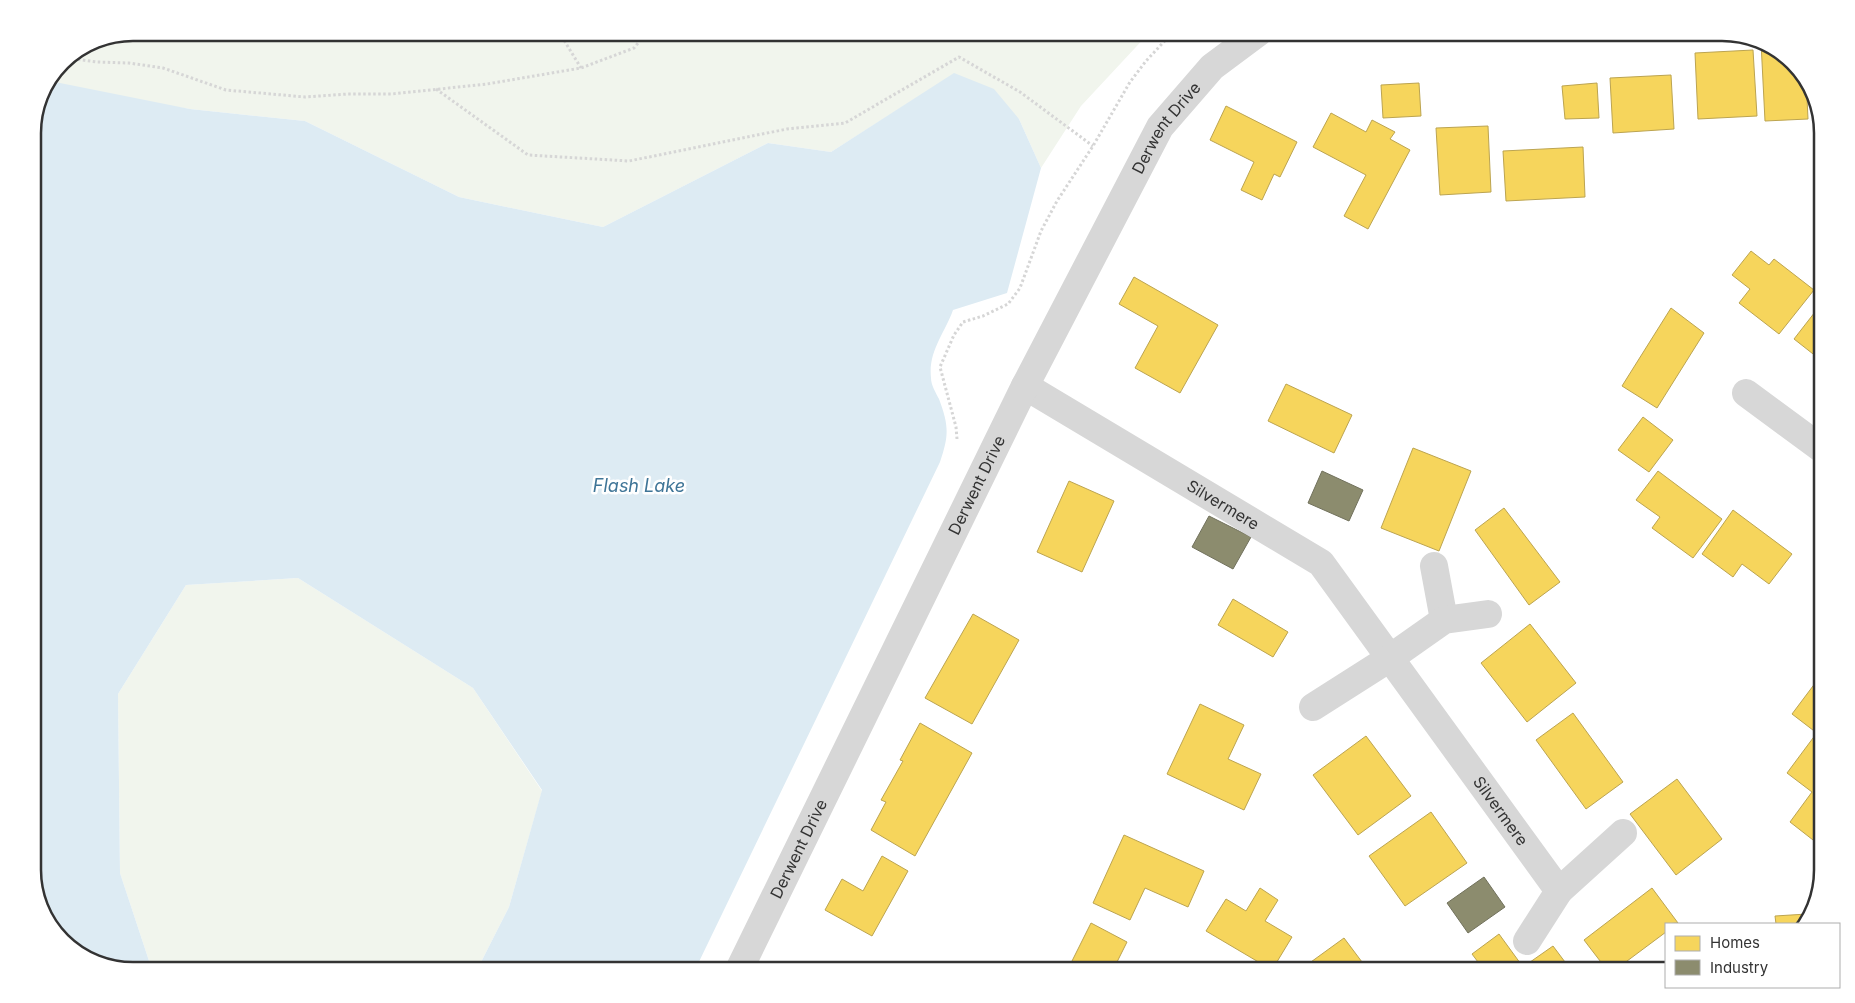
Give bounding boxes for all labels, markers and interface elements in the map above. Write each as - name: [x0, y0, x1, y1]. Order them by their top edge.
- street label: Derwent Drive: [1127, 78, 1205, 177]
- street label: Derwent Drive: [944, 432, 1009, 538]
- water label: Flash Lake: [593, 475, 685, 496]
- street label: Silvermere: [1183, 475, 1263, 534]
- street label: Silvermere: [1469, 772, 1533, 849]
- street label: Derwent Drive: [766, 796, 831, 902]
- legend: [1665, 923, 1840, 988]
- text: Homes: [1710, 933, 1760, 952]
- text: Industry: [1710, 958, 1769, 977]

